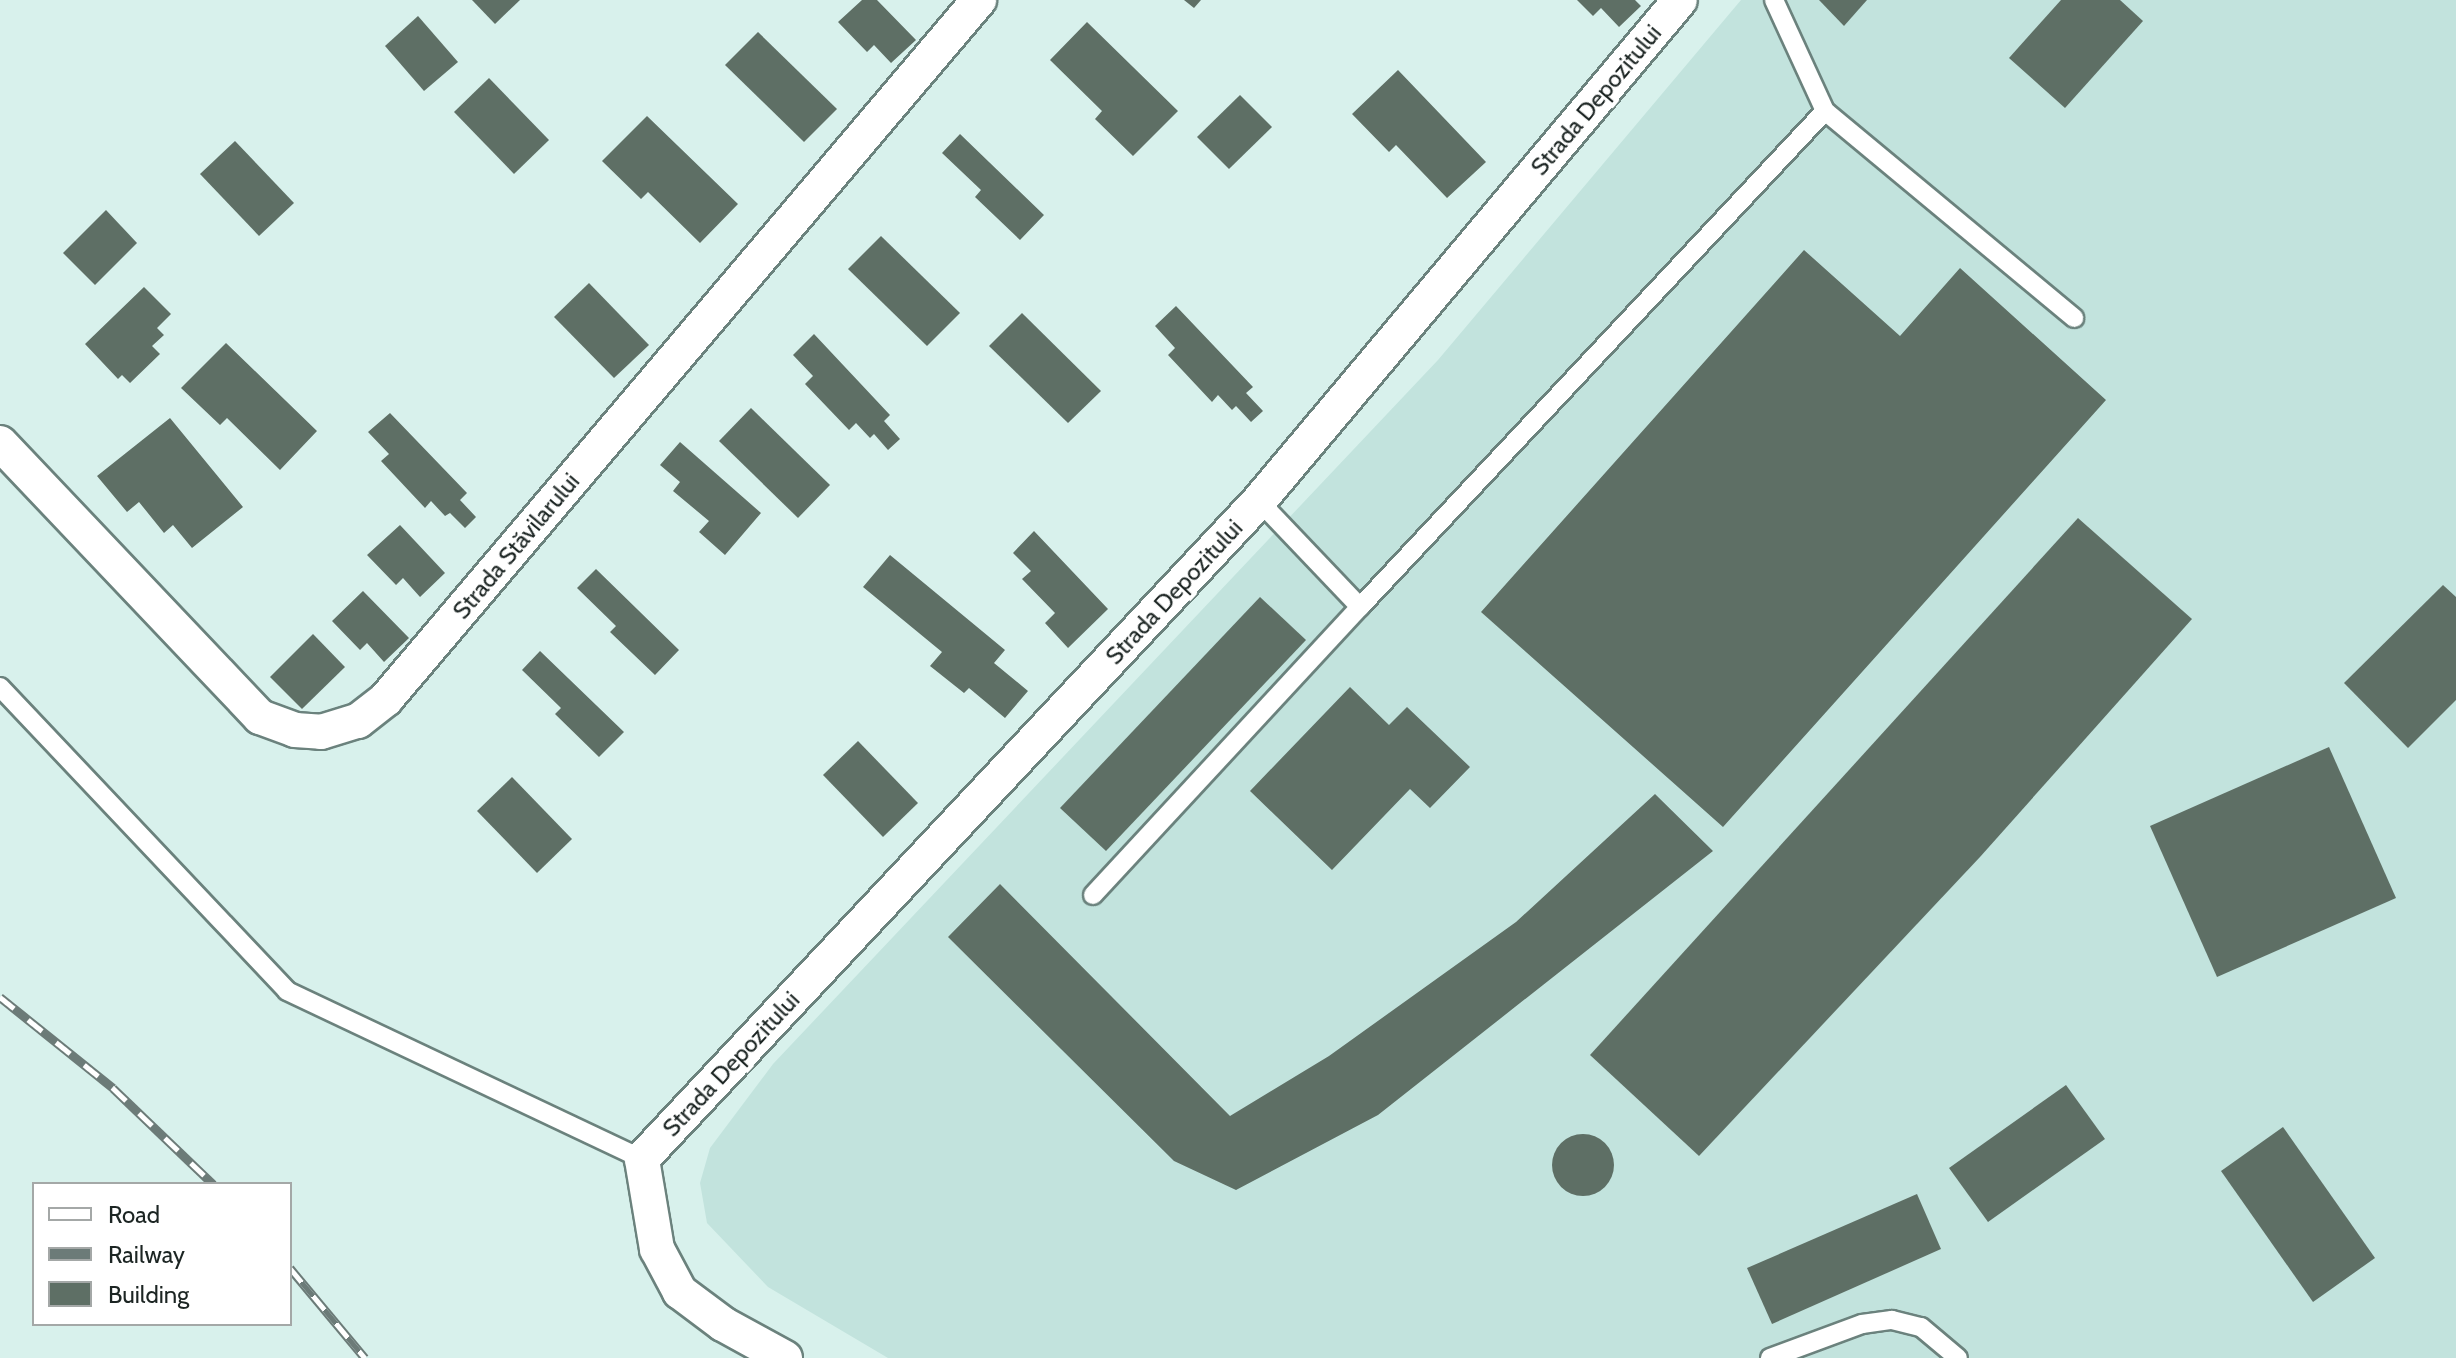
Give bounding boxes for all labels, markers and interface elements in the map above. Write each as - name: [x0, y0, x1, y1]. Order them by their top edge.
- street label: Strada Depozitului: [1525, 19, 1667, 181]
- street label: Strada Stăvilarului: [447, 467, 585, 625]
- street label: Strada Depozitului: [1100, 514, 1248, 670]
- street label: Strada Depozitului: [657, 986, 805, 1142]
- legend: [32, 1182, 292, 1326]
- text: Road: [108, 1200, 160, 1229]
- text: Railway: [108, 1240, 185, 1269]
- text: Building: [108, 1280, 189, 1309]

